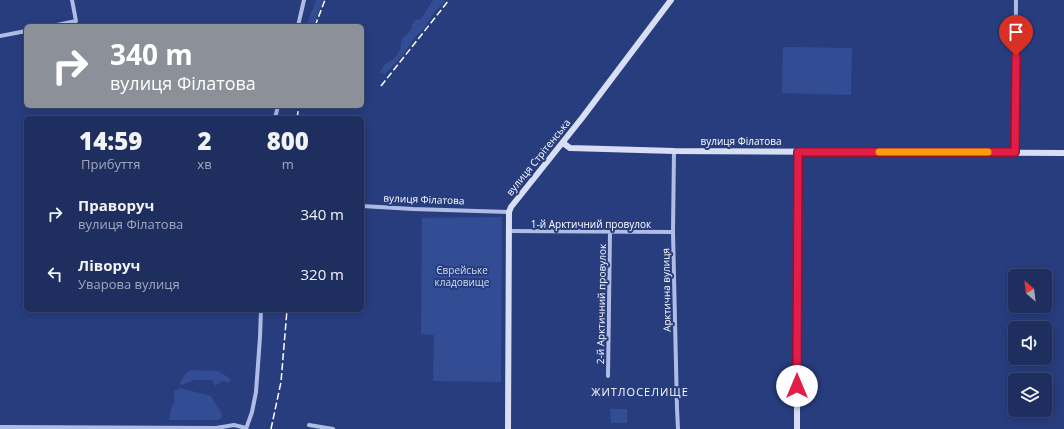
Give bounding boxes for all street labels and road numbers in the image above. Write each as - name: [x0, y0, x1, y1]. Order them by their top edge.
- street label: вулиця Стрітенська: [503, 116, 573, 198]
- street label: вулиця Філатова: [700, 134, 782, 148]
- street label: вулиця Філатова: [383, 191, 465, 207]
- street label: 1-й Арктичний провулок: [531, 217, 652, 231]
- street label: 2-й Арктичний провулок: [593, 243, 609, 364]
- street label: Арктична вулиця: [658, 248, 674, 332]

